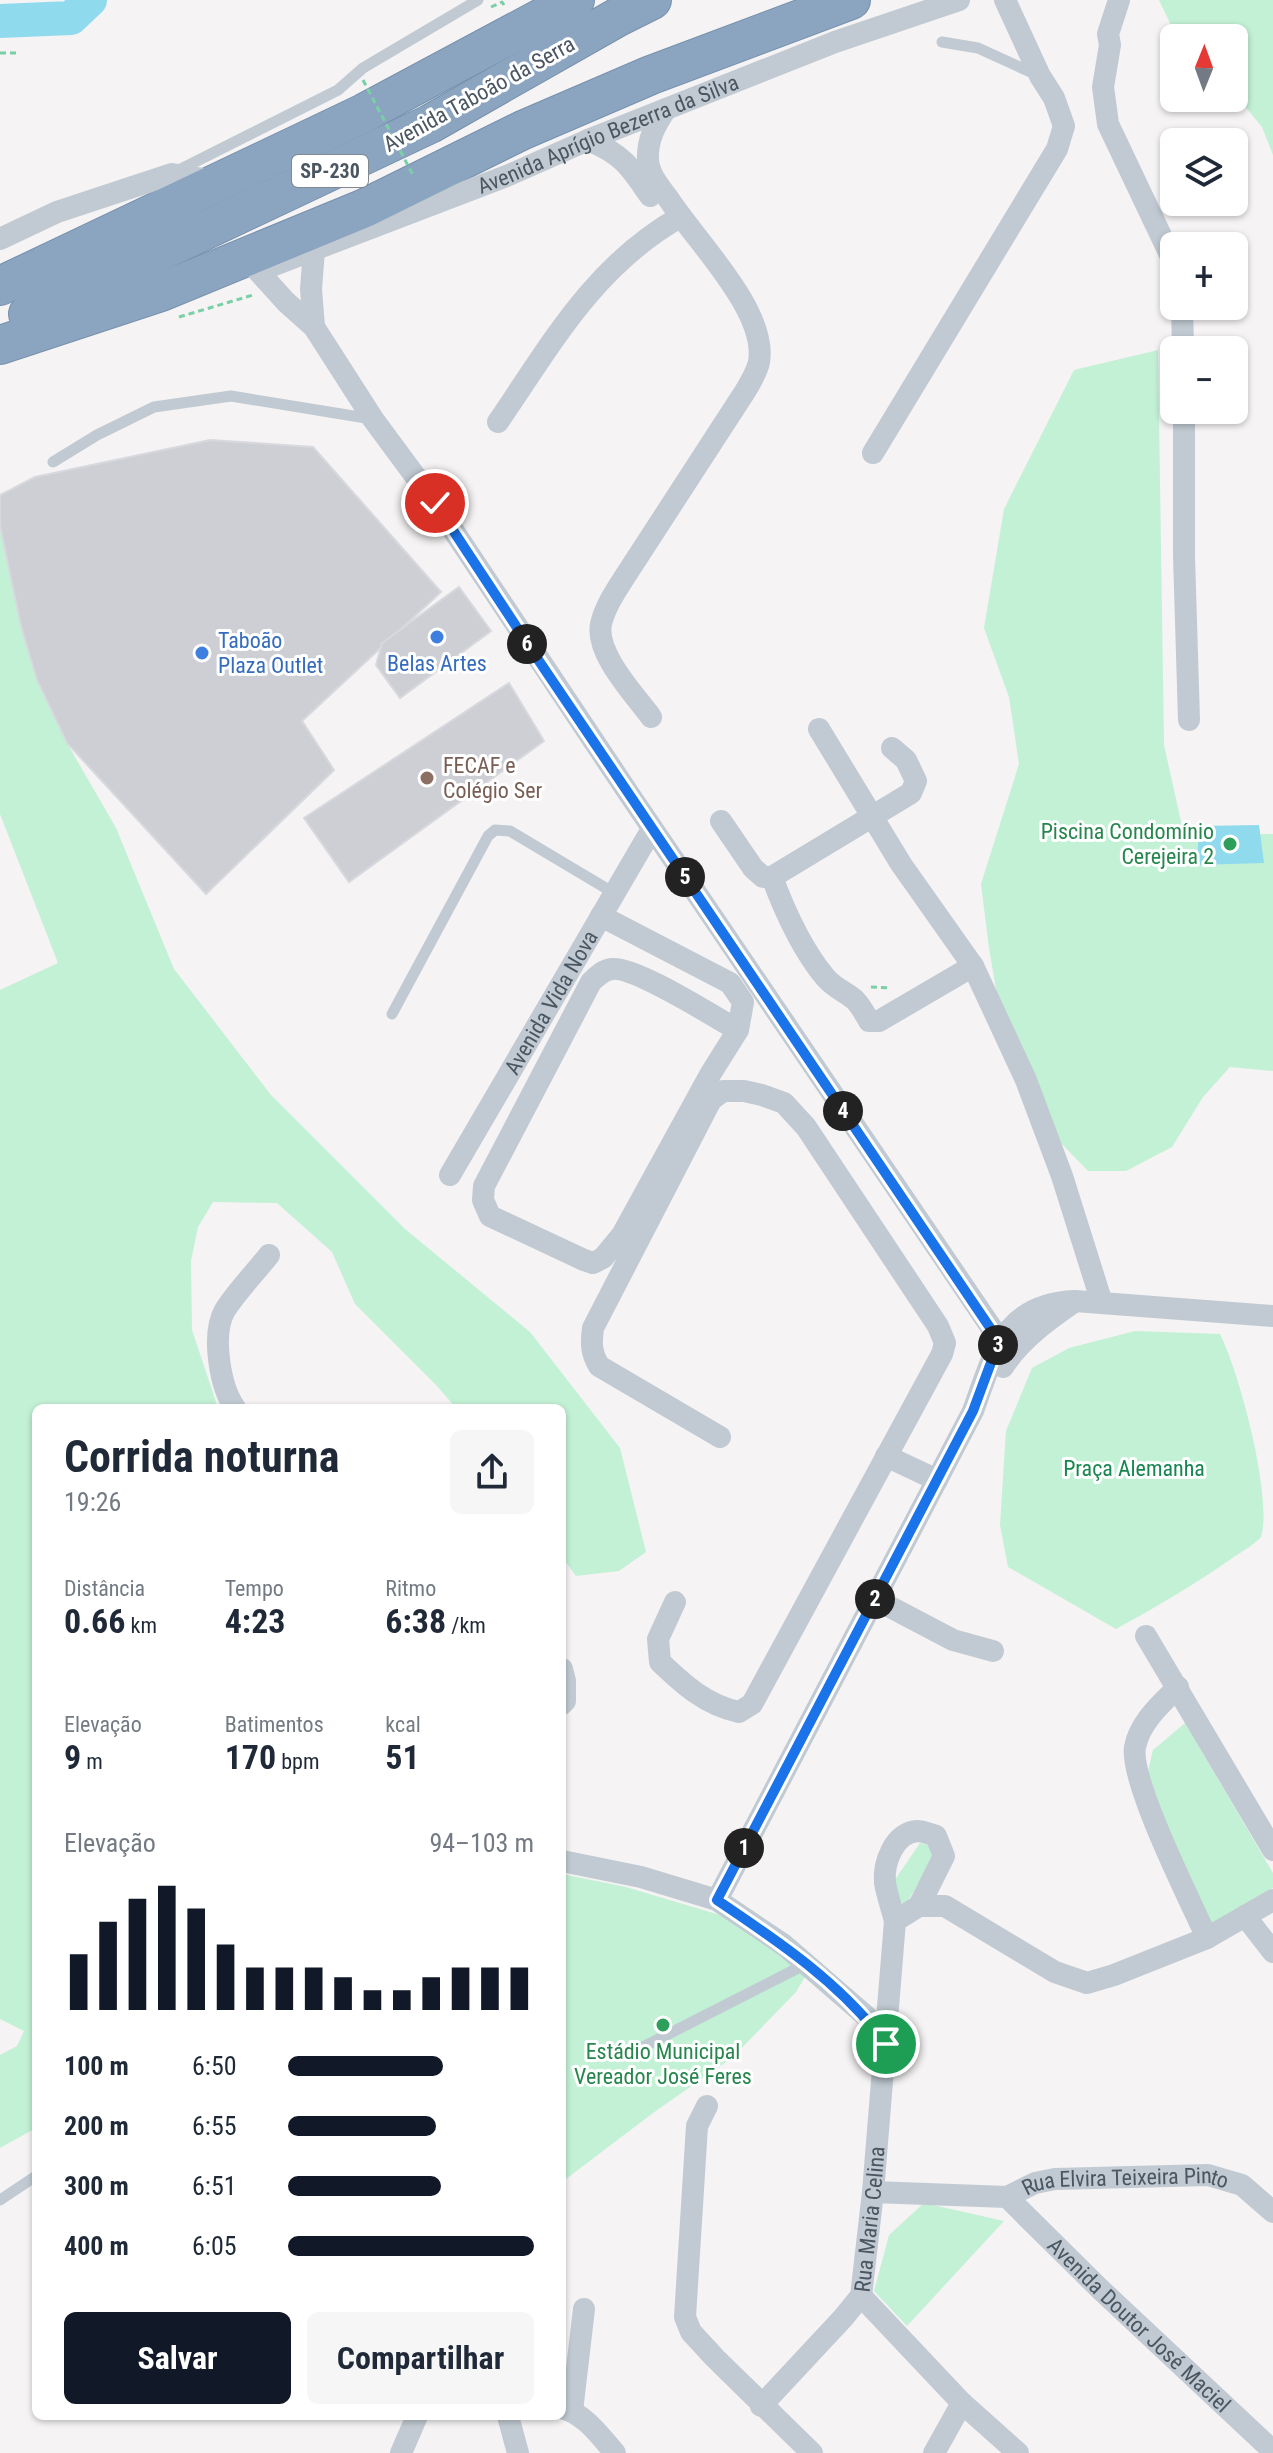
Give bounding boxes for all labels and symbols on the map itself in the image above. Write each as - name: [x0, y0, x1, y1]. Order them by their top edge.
- north arrow: [1160, 24, 1248, 112]
- street label: Avenida Taboão da Serra: [379, 31, 579, 157]
- street label: Avenida Aprígio Bezerra da Silva: [474, 69, 742, 199]
- road number: SP-230: [292, 155, 368, 187]
- pin: [401, 469, 469, 537]
- pin: 6: [507, 624, 547, 664]
- place label: Taboão Plaza Outlet: [218, 628, 323, 678]
- marker: Belas Artes: [428, 628, 446, 646]
- marker: Taboão Plaza Outlet: [193, 644, 211, 662]
- place label: Belas Artes: [387, 651, 487, 676]
- place label: FECAF e Colégio Ser: [443, 753, 543, 803]
- marker: FECAF e Colégio Ser: [418, 769, 436, 787]
- place label: Piscina Condomínio Cerejeira 2: [1041, 819, 1214, 869]
- marker: Piscina Condomínio Cerejeira 2: [1221, 835, 1239, 853]
- pin: 5: [665, 857, 705, 897]
- street label: Avenida Vida Nova: [499, 926, 603, 1079]
- pin: 4: [823, 1091, 863, 1131]
- pin: 3: [978, 1325, 1018, 1365]
- park label: Praça Alemanha: [1063, 1456, 1205, 1481]
- pin: 2: [855, 1579, 895, 1619]
- pin: 1: [724, 1828, 764, 1868]
- pin: [852, 2010, 920, 2078]
- marker: Estádio Municipal Vereador José Feres: [654, 2016, 672, 2034]
- place label: Estádio Municipal Vereador José Feres: [574, 2039, 752, 2089]
- street label: Rua Maria Celina: [849, 2145, 889, 2293]
- street label: Rua Elvira Teixeira Pinto: [1018, 2162, 1232, 2200]
- street label: Avenida Doutor José Maciel: [1043, 2232, 1236, 2417]

